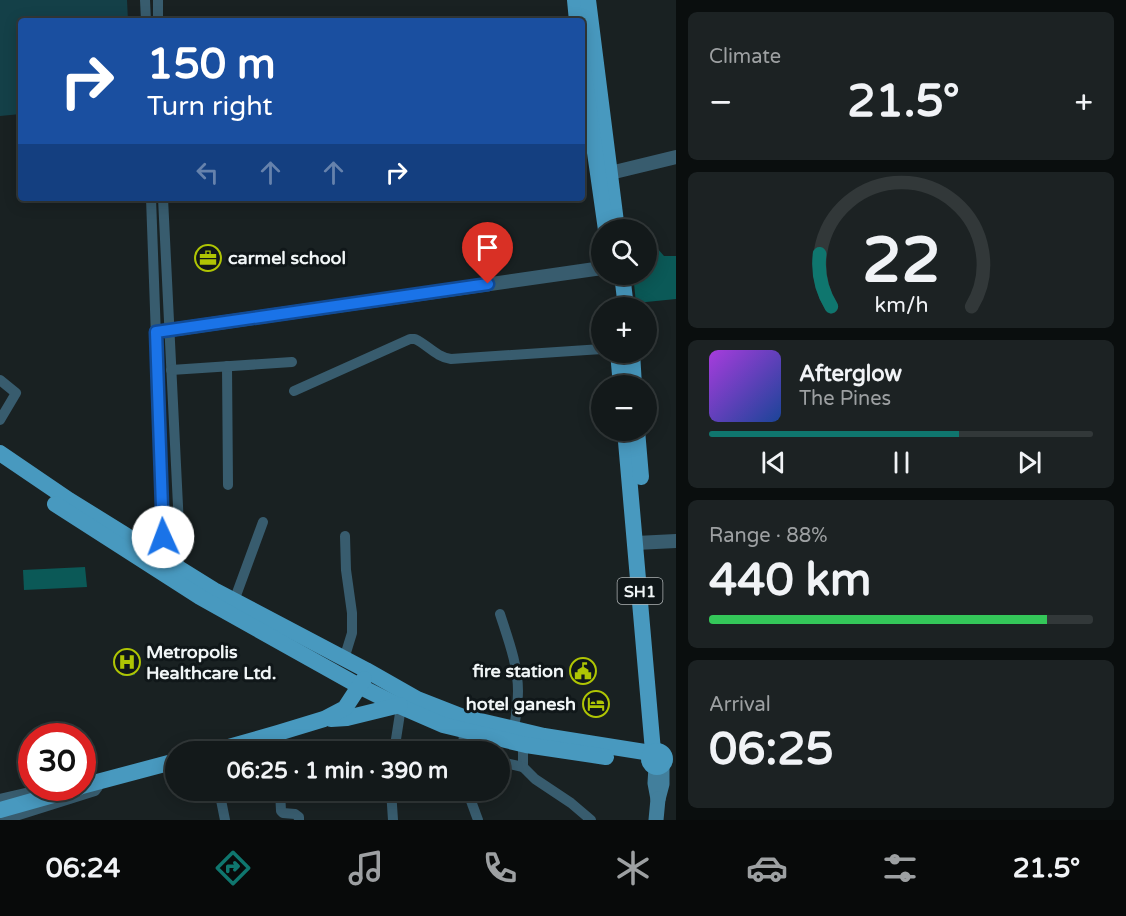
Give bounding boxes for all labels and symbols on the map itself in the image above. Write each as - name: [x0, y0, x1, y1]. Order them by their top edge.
- pin: [462, 222, 513, 284]
- office icon: carmel school: [193, 243, 223, 273]
- place label: carmel school: [228, 247, 346, 269]
- position arrow: [131, 505, 195, 569]
- road number: SH1: [618, 578, 662, 604]
- place label: Metropolis Healthcare Ltd.: [146, 641, 276, 684]
- hospital icon: Metropolis Healthcare Ltd.: [112, 647, 142, 677]
- public building icon: fire station: [568, 656, 598, 686]
- place label: fire station: [472, 660, 564, 682]
- hotel icon: hotel ganesh: [581, 689, 611, 719]
- place label: hotel ganesh: [466, 693, 576, 715]
- speed limit sign: 30: [18, 723, 96, 801]

